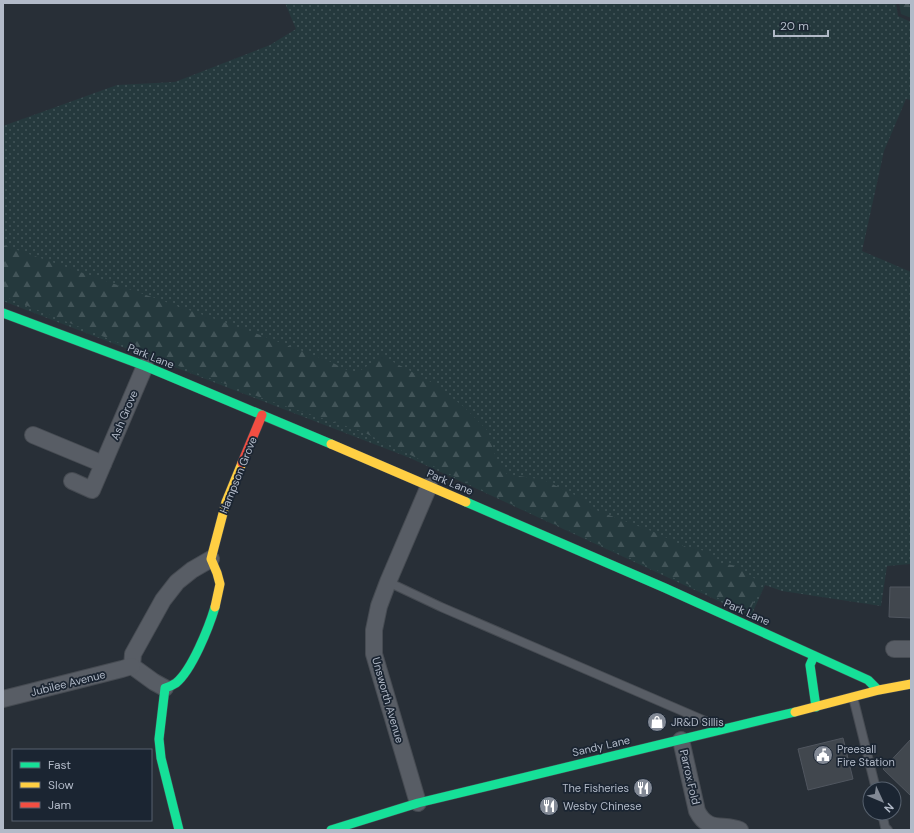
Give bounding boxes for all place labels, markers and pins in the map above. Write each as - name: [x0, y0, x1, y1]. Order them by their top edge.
- shop icon: JR&D Sillis: [646, 711, 668, 733]
- place label: JR&D Sillis: [671, 715, 724, 729]
- place label: Preesall Fire Station: [837, 742, 895, 769]
- public building icon: Preesall Fire Station: [812, 744, 834, 766]
- restaurant icon: The Fisheries: [632, 777, 654, 799]
- place label: The Fisheries: [562, 781, 629, 795]
- restaurant icon: Wesby Chinese: [538, 795, 560, 817]
- place label: Wesby Chinese: [563, 799, 642, 813]

